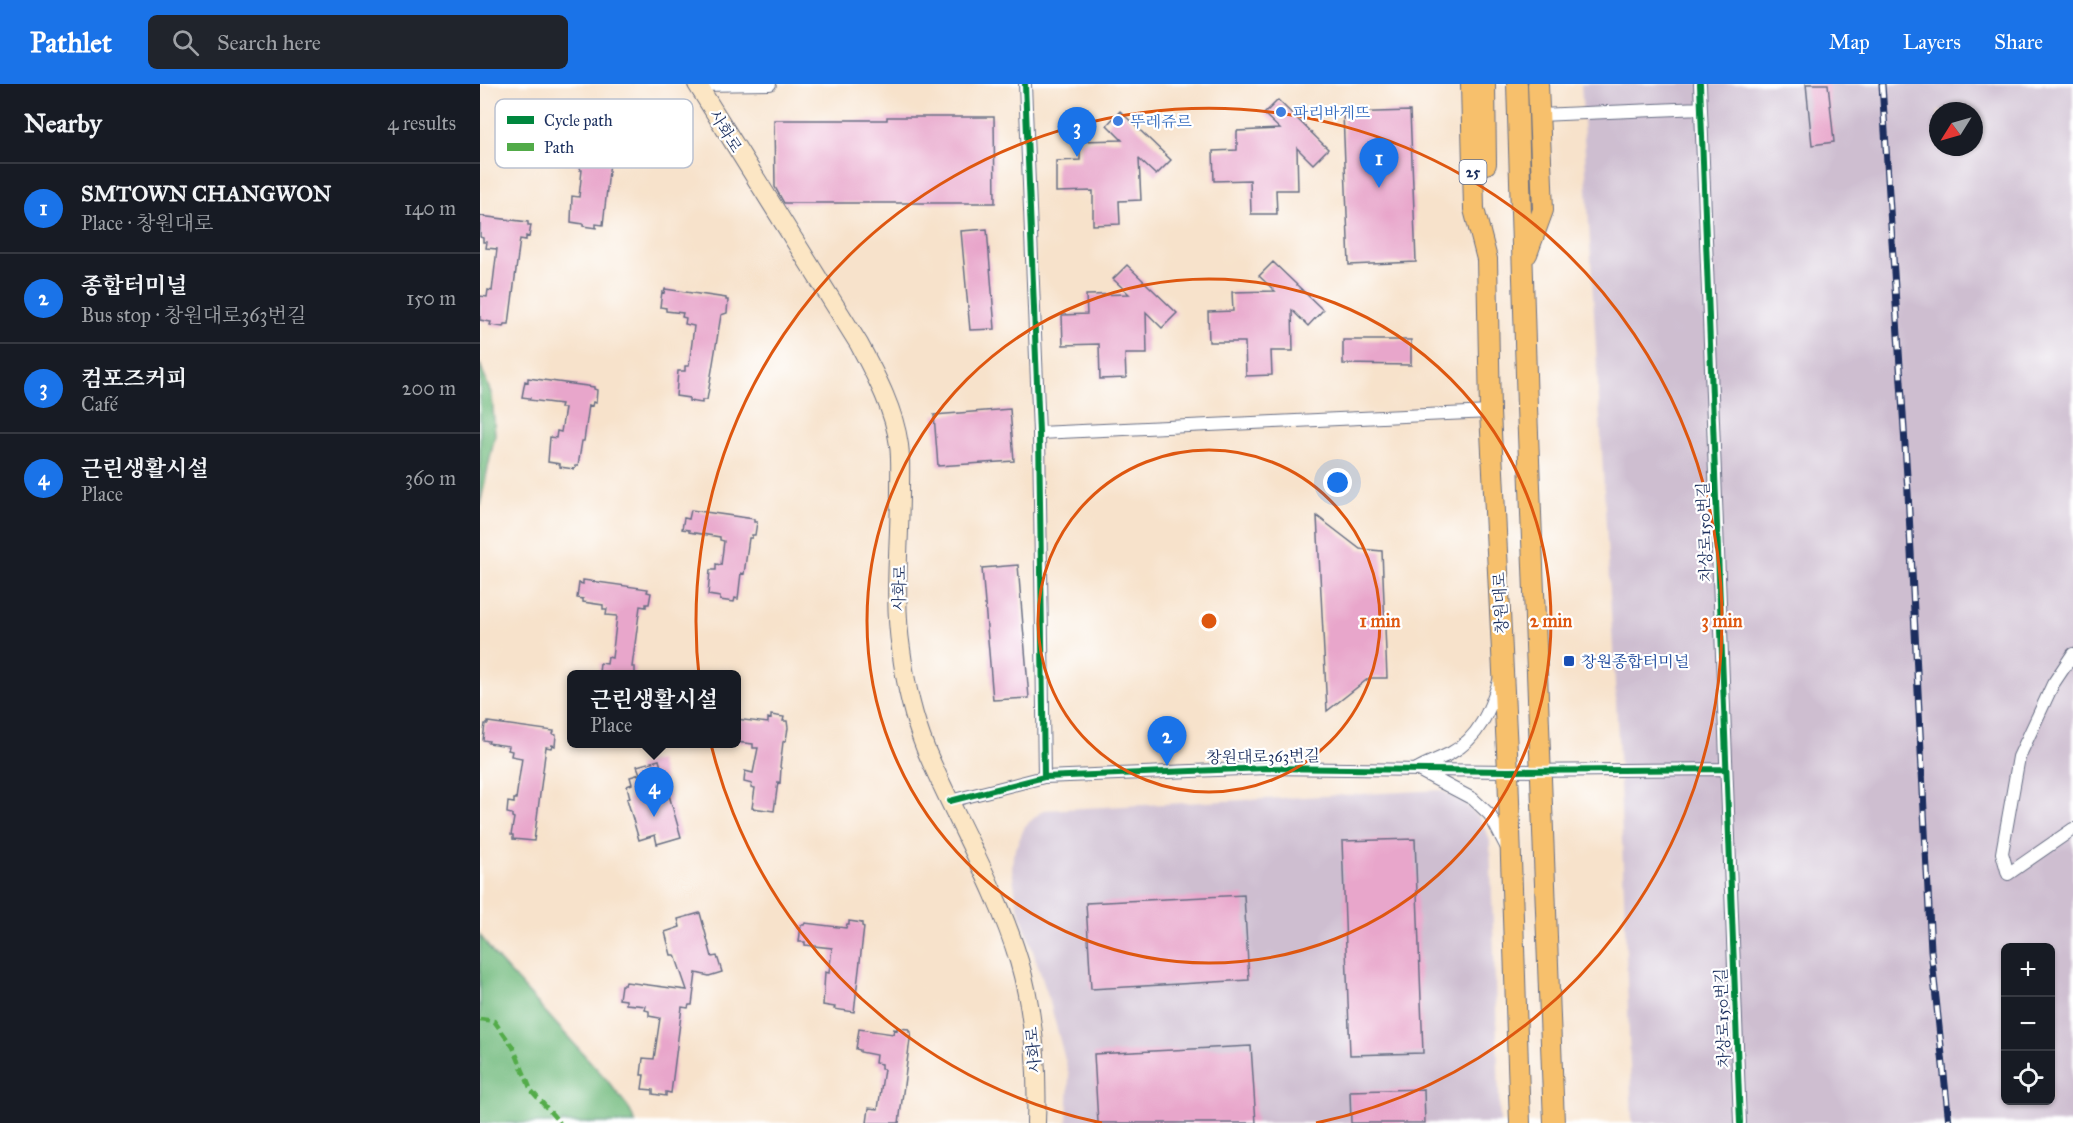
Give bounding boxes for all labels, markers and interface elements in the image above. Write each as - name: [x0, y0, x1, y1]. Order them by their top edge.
- search box: [148, 15, 568, 69]
- text: Pathlet: [30, 25, 112, 60]
- icon: search: [169, 26, 202, 59]
- text: Search here: [217, 29, 321, 56]
- text: Map: [1829, 29, 1870, 55]
- text: Layers: [1903, 29, 1961, 55]
- text: Share: [1994, 29, 2043, 55]
- legend: [495, 99, 693, 168]
- north arrow: [1929, 102, 1983, 156]
- place label: 파리바게뜨: [1293, 103, 1371, 122]
- marker: 파리바게뜨: [1274, 105, 1288, 119]
- text: Nearby: [24, 107, 102, 139]
- street label: 사화로: [705, 107, 746, 156]
- pin: 3: [1058, 107, 1096, 157]
- text: 4 results: [387, 111, 456, 135]
- text: Cycle path: [544, 111, 613, 130]
- place label: 뚜레쥬르: [1130, 112, 1192, 131]
- marker: 뚜레쥬르: [1111, 114, 1125, 128]
- text: Path: [544, 138, 574, 157]
- pin: 1: [1360, 138, 1398, 188]
- road number: 25: [1460, 160, 1486, 184]
- text: SMTOWN CHANGWON: [81, 180, 331, 207]
- text: 1: [40, 196, 47, 220]
- text: 140 m: [404, 196, 456, 220]
- text: Place · 창원대로: [81, 211, 213, 235]
- text: 종합터미널: [81, 272, 187, 299]
- text: 2: [39, 286, 48, 310]
- text: 150 m: [406, 286, 456, 310]
- text: Bus stop · 창원대로363번길: [81, 303, 306, 327]
- text: 컴포즈커피: [81, 365, 187, 392]
- text: 3: [40, 376, 48, 400]
- text: 200 m: [402, 376, 456, 400]
- text: Café: [81, 392, 118, 416]
- text: 근린생활시설: [81, 455, 209, 482]
- text: 4: [38, 466, 49, 490]
- text: 360 m: [405, 466, 456, 490]
- your location: [1323, 468, 1352, 497]
- text: Place: [81, 482, 123, 506]
- street label: 차상로150번길: [1693, 482, 1716, 582]
- street label: 사화로: [890, 564, 909, 611]
- street label: 창원대로: [1489, 571, 1512, 634]
- text: 1 min: [1360, 610, 1401, 632]
- text: 2 min: [1530, 610, 1573, 632]
- text: 3 min: [1702, 610, 1743, 633]
- centre of rings: [1199, 611, 1219, 631]
- place label: 창원종합터미널: [1581, 652, 1689, 671]
- marker: 창원종합터미널: [1562, 654, 1576, 668]
- popup: [567, 670, 741, 748]
- text: 근린생활시설: [590, 686, 718, 713]
- text: Place: [590, 713, 632, 737]
- pin: 2: [1148, 716, 1186, 766]
- street label: 창원대로363번길: [1206, 746, 1320, 767]
- pin: 4: [634, 768, 674, 817]
- map controls: [2001, 943, 2055, 1105]
- button: +: [2001, 943, 2055, 997]
- street label: 차상로150번길: [1711, 968, 1734, 1068]
- button: −: [2001, 997, 2055, 1051]
- street label: 사화로: [1022, 1025, 1045, 1074]
- button: locate: [2001, 1051, 2055, 1105]

